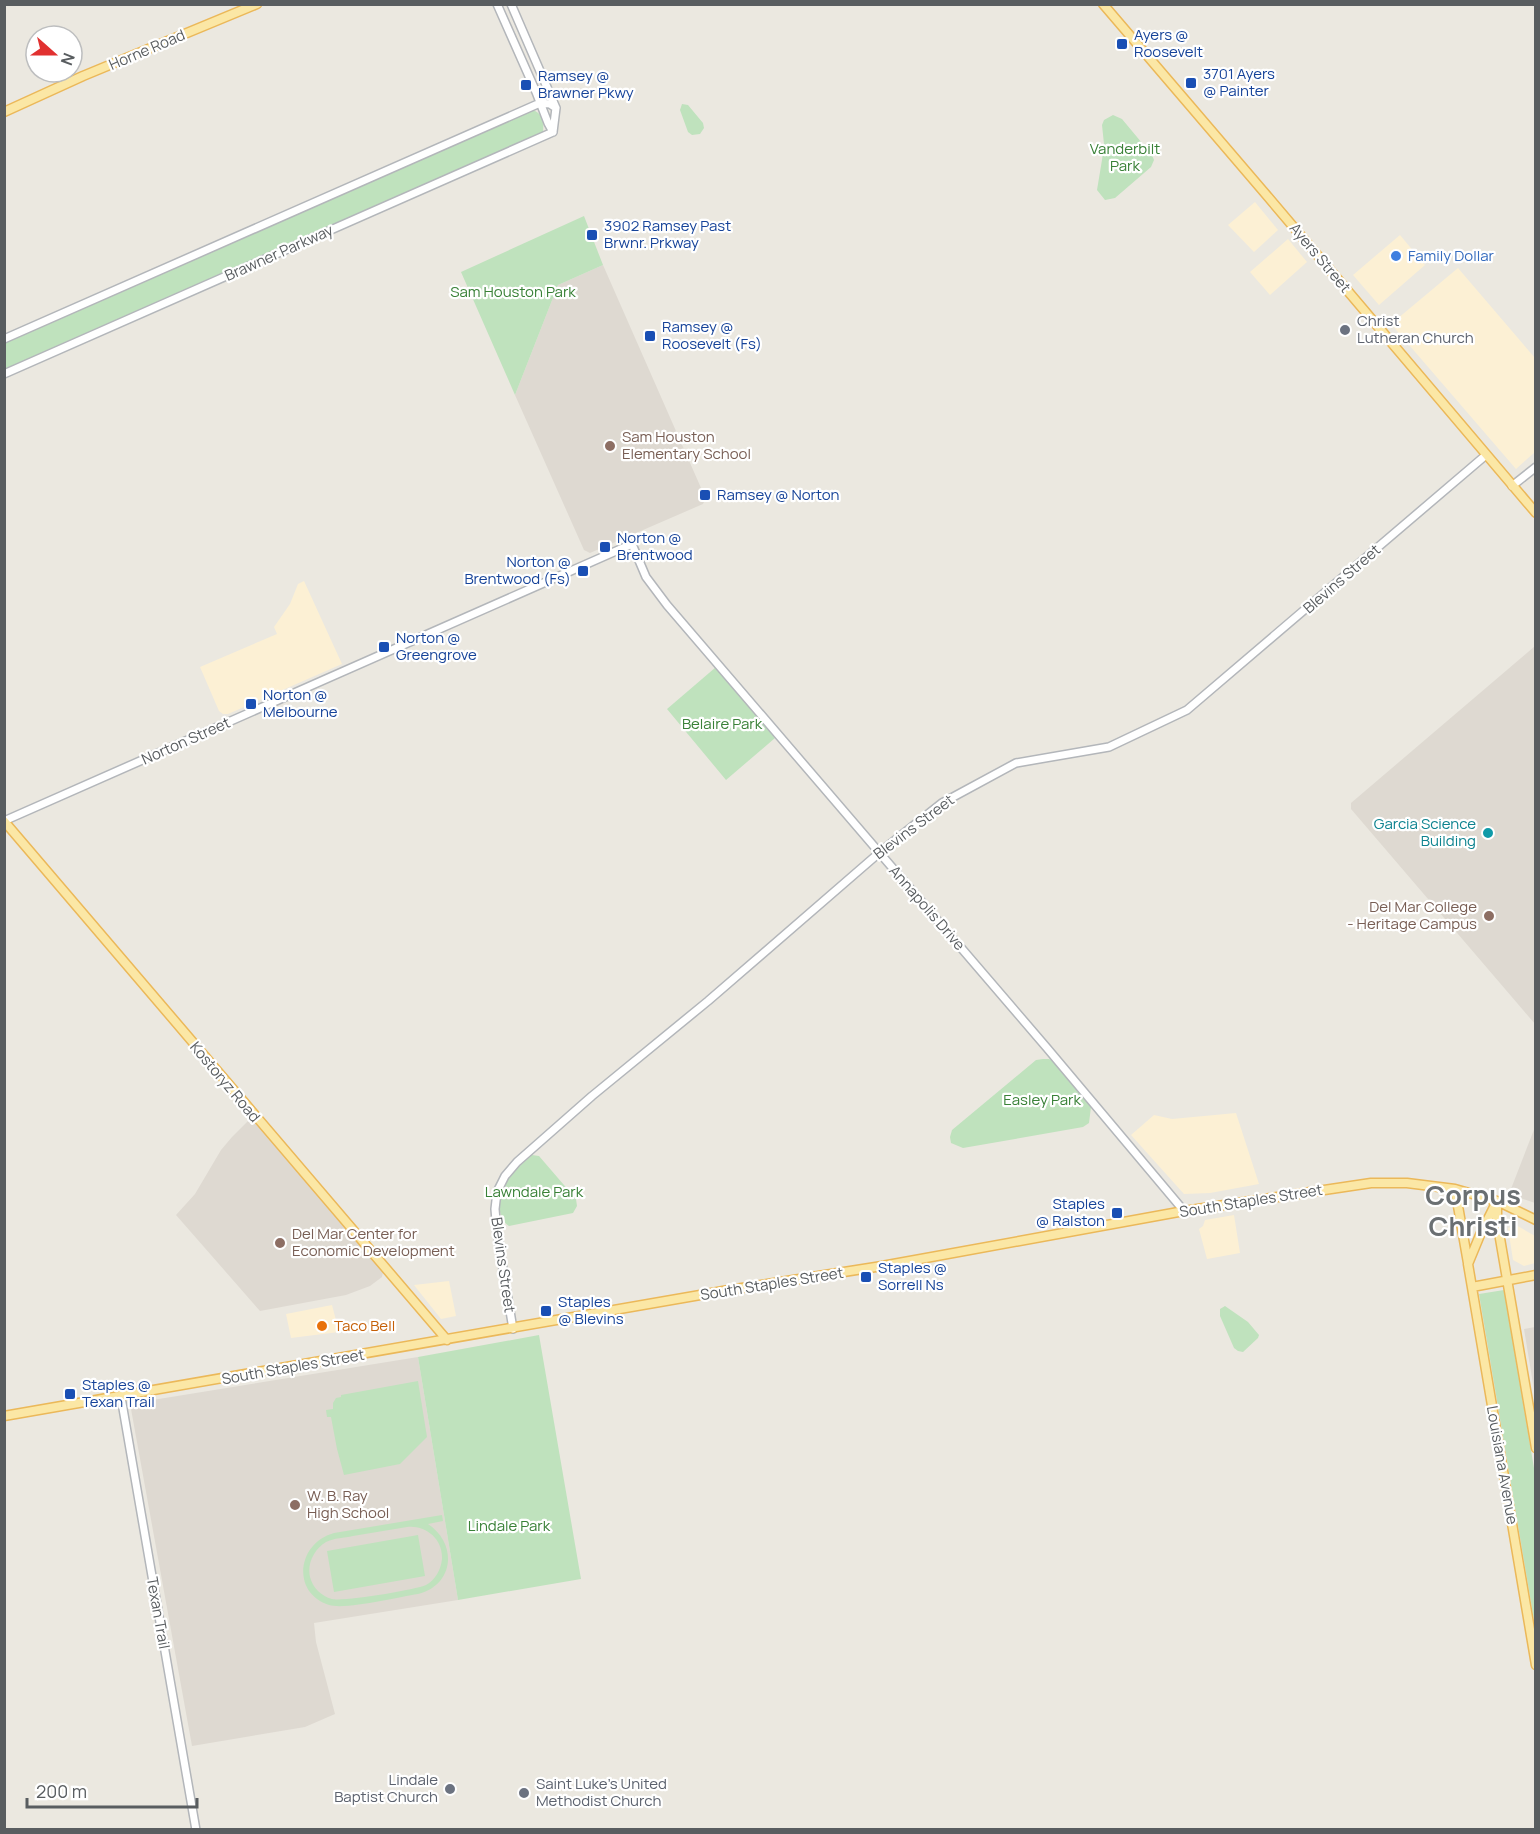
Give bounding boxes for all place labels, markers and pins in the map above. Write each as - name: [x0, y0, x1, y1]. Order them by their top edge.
- place label: Ayers @ Roosevelt: [1134, 24, 1203, 62]
- marker: Ayers @ Roosevelt: [1115, 37, 1129, 51]
- place label: 3701 Ayers @ Painter: [1203, 63, 1275, 101]
- place label: Ramsey @ Brawner Pkwy: [538, 65, 634, 103]
- marker: 3701 Ayers @ Painter: [1184, 76, 1198, 90]
- marker: Ramsey @ Brawner Pkwy: [519, 78, 533, 92]
- place label: 3902 Ramsey Past Brwnr. Prkway: [604, 215, 731, 253]
- marker: 3902 Ramsey Past Brwnr. Prkway: [585, 228, 599, 242]
- place label: Family Dollar: [1408, 245, 1495, 266]
- marker: Family Dollar: [1389, 249, 1403, 263]
- place label: Christ Lutheran Church: [1357, 310, 1474, 348]
- place label: Ramsey @ Roosevelt (Fs): [662, 316, 762, 354]
- marker: Christ Lutheran Church: [1338, 323, 1352, 337]
- marker: Ramsey @ Roosevelt (Fs): [643, 329, 657, 343]
- place label: Sam Houston Elementary School: [622, 426, 751, 464]
- marker: Sam Houston Elementary School: [603, 439, 617, 453]
- place label: Ramsey @ Norton: [717, 484, 840, 505]
- marker: Ramsey @ Norton: [698, 488, 712, 502]
- place label: Norton @ Brentwood: [617, 527, 693, 565]
- marker: Norton @ Brentwood: [598, 540, 612, 554]
- place label: Norton @ Brentwood (Fs): [464, 551, 571, 589]
- marker: Norton @ Brentwood (Fs): [576, 564, 590, 578]
- place label: Norton @ Greengrove: [396, 627, 477, 665]
- marker: Norton @ Greengrove: [377, 640, 391, 654]
- place label: Norton @ Melbourne: [263, 684, 338, 722]
- marker: Norton @ Melbourne: [244, 697, 258, 711]
- place label: Garcia Science Building: [1374, 813, 1476, 851]
- marker: Garcia Science Building: [1481, 826, 1495, 840]
- place label: Del Mar College - Heritage Campus: [1347, 896, 1477, 934]
- marker: Del Mar College - Heritage Campus: [1482, 909, 1496, 923]
- place label: Staples @ Ralston: [1036, 1193, 1105, 1231]
- marker: Staples @ Ralston: [1110, 1206, 1124, 1220]
- place label: Del Mar Center for Economic Development: [292, 1223, 455, 1261]
- marker: Del Mar Center for Economic Development: [273, 1236, 287, 1250]
- place label: Staples @ Sorrell Ns: [878, 1257, 947, 1295]
- marker: Staples @ Sorrell Ns: [859, 1270, 873, 1284]
- place label: Staples @ Blevins: [558, 1291, 624, 1329]
- marker: Staples @ Blevins: [539, 1304, 553, 1318]
- place label: Taco Bell: [334, 1315, 395, 1336]
- marker: Taco Bell: [315, 1319, 329, 1333]
- place label: Staples @ Texan Trail: [82, 1374, 155, 1412]
- marker: Staples @ Texan Trail: [63, 1387, 77, 1401]
- place label: W. B. Ray High School: [307, 1485, 389, 1523]
- marker: W. B. Ray High School: [288, 1498, 302, 1512]
- place label: Lindale Baptist Church: [334, 1769, 438, 1807]
- place label: Saint Luke's United Methodist Church: [536, 1773, 667, 1811]
- marker: Lindale Baptist Church: [443, 1782, 457, 1796]
- marker: Saint Luke's United Methodist Church: [517, 1786, 531, 1800]

